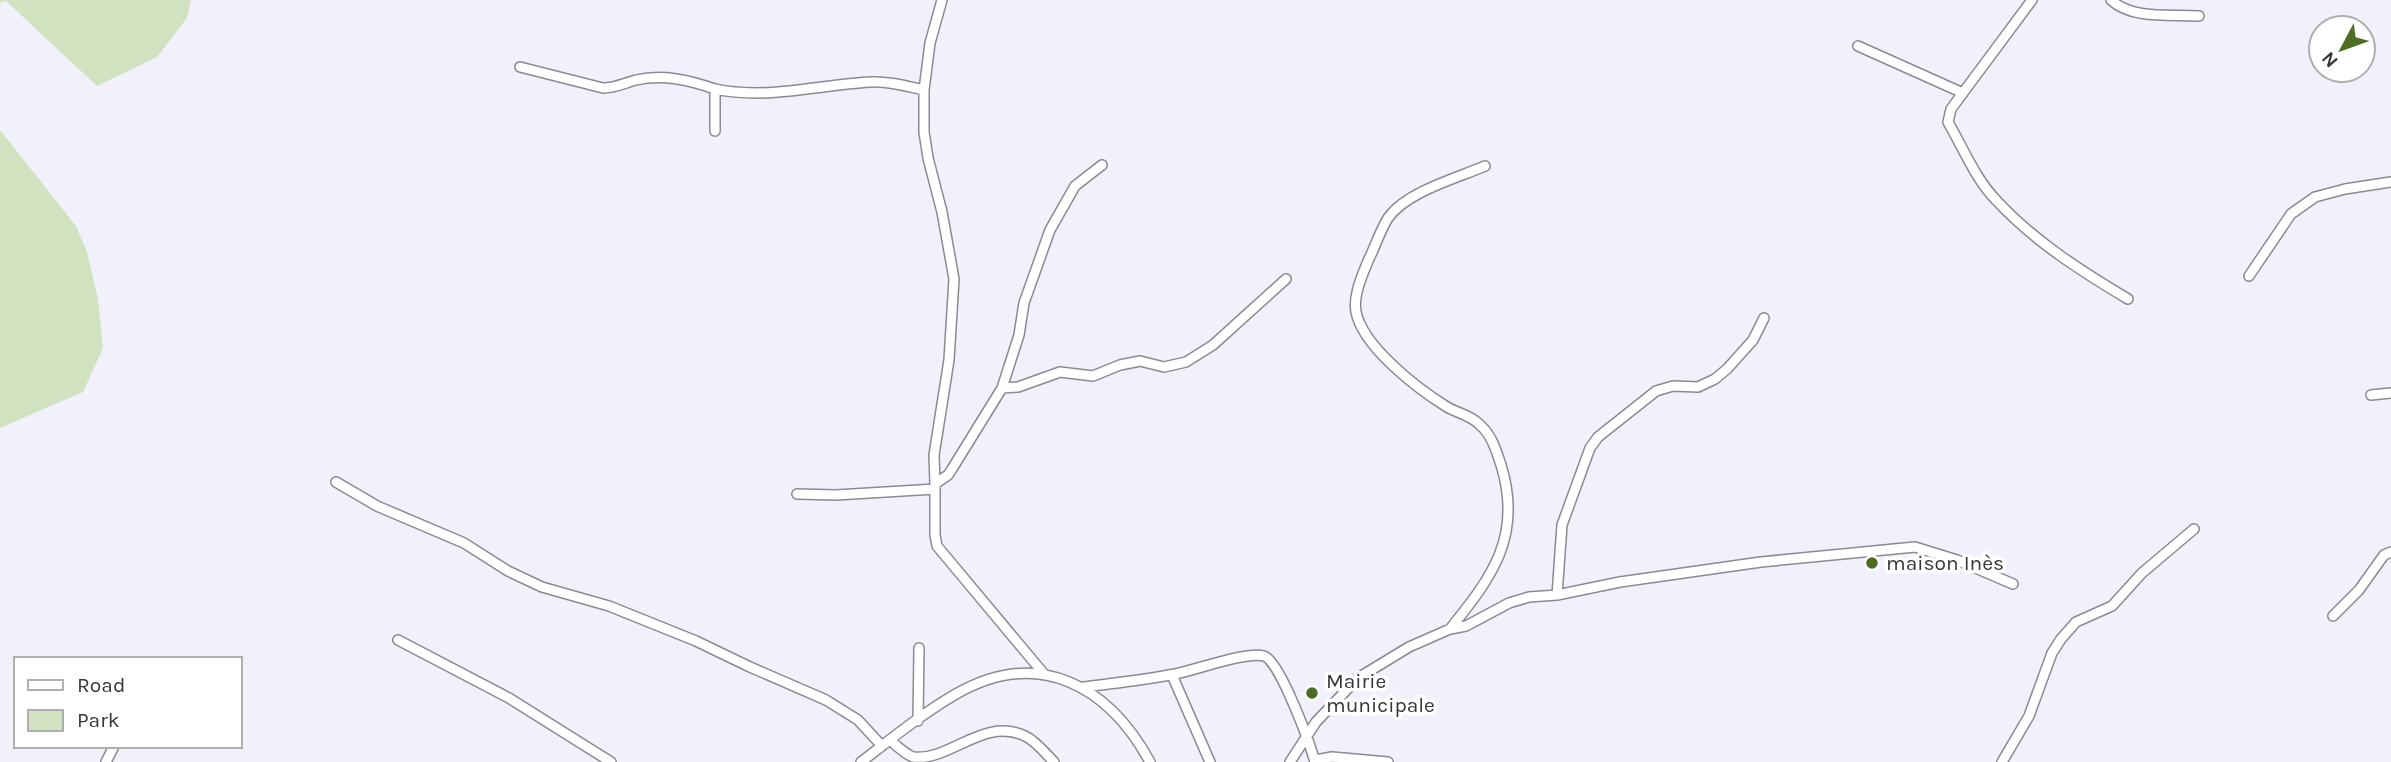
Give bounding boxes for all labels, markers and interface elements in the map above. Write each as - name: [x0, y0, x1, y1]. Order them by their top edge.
- north arrow: [2307, 14, 2377, 84]
- text: N: [2317, 47, 2343, 72]
- place label: maison Inès: [1886, 551, 2004, 575]
- marker: maison Inès: [1864, 555, 1880, 571]
- legend: [14, 657, 242, 748]
- place label: Mairie municipale: [1326, 669, 1435, 717]
- text: Road: [77, 673, 125, 697]
- marker: Mairie municipale: [1304, 685, 1320, 701]
- text: Park: [77, 708, 120, 732]

